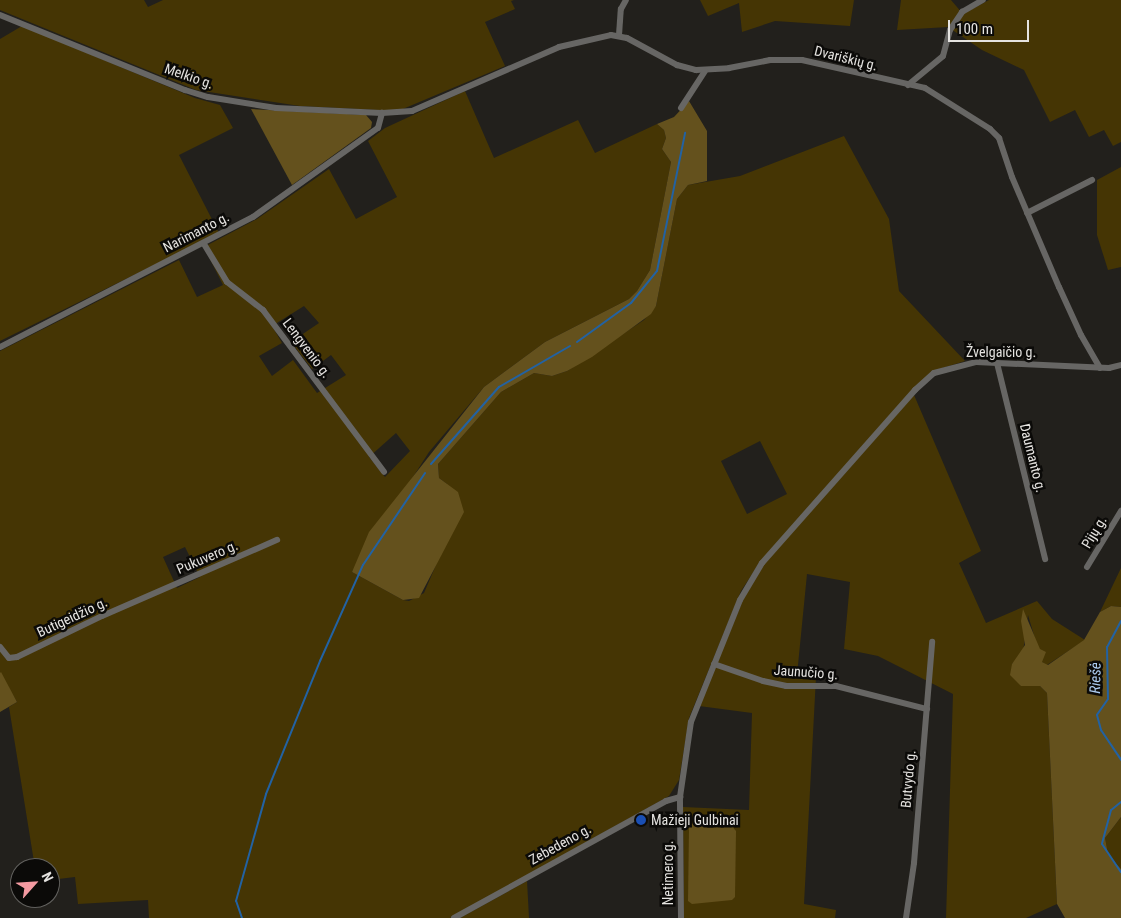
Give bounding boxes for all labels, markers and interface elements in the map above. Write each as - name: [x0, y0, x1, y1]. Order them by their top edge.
- scale bar: [951, 10, 1032, 42]
- text: 100 m: [956, 20, 993, 38]
- street label: Dvariškių g.: [813, 42, 879, 74]
- street label: Melkio g.: [162, 60, 216, 92]
- street label: Narimanto g.: [160, 208, 232, 256]
- street label: Lengvenio g.: [279, 315, 335, 381]
- street label: Žvelgaičio g.: [966, 344, 1036, 360]
- street label: Daumanto g.: [1016, 422, 1050, 494]
- street label: Pijų g.: [1078, 513, 1110, 551]
- street label: Pukuvero g.: [174, 537, 240, 577]
- street label: Butigeidžio g.: [34, 593, 110, 641]
- street label: Jaunučio g.: [773, 661, 839, 683]
- water label: Riešė: [1087, 662, 1105, 694]
- street label: Butvydo g.: [897, 749, 919, 809]
- place label: Mažieji Gulbinai: [651, 812, 739, 828]
- marker: Mažieji Gulbinai: [635, 814, 647, 826]
- street label: Zebedeno g.: [526, 820, 594, 868]
- street label: Netimero g.: [660, 841, 676, 905]
- north arrow: [10, 858, 60, 908]
- text: N: [39, 869, 57, 884]

